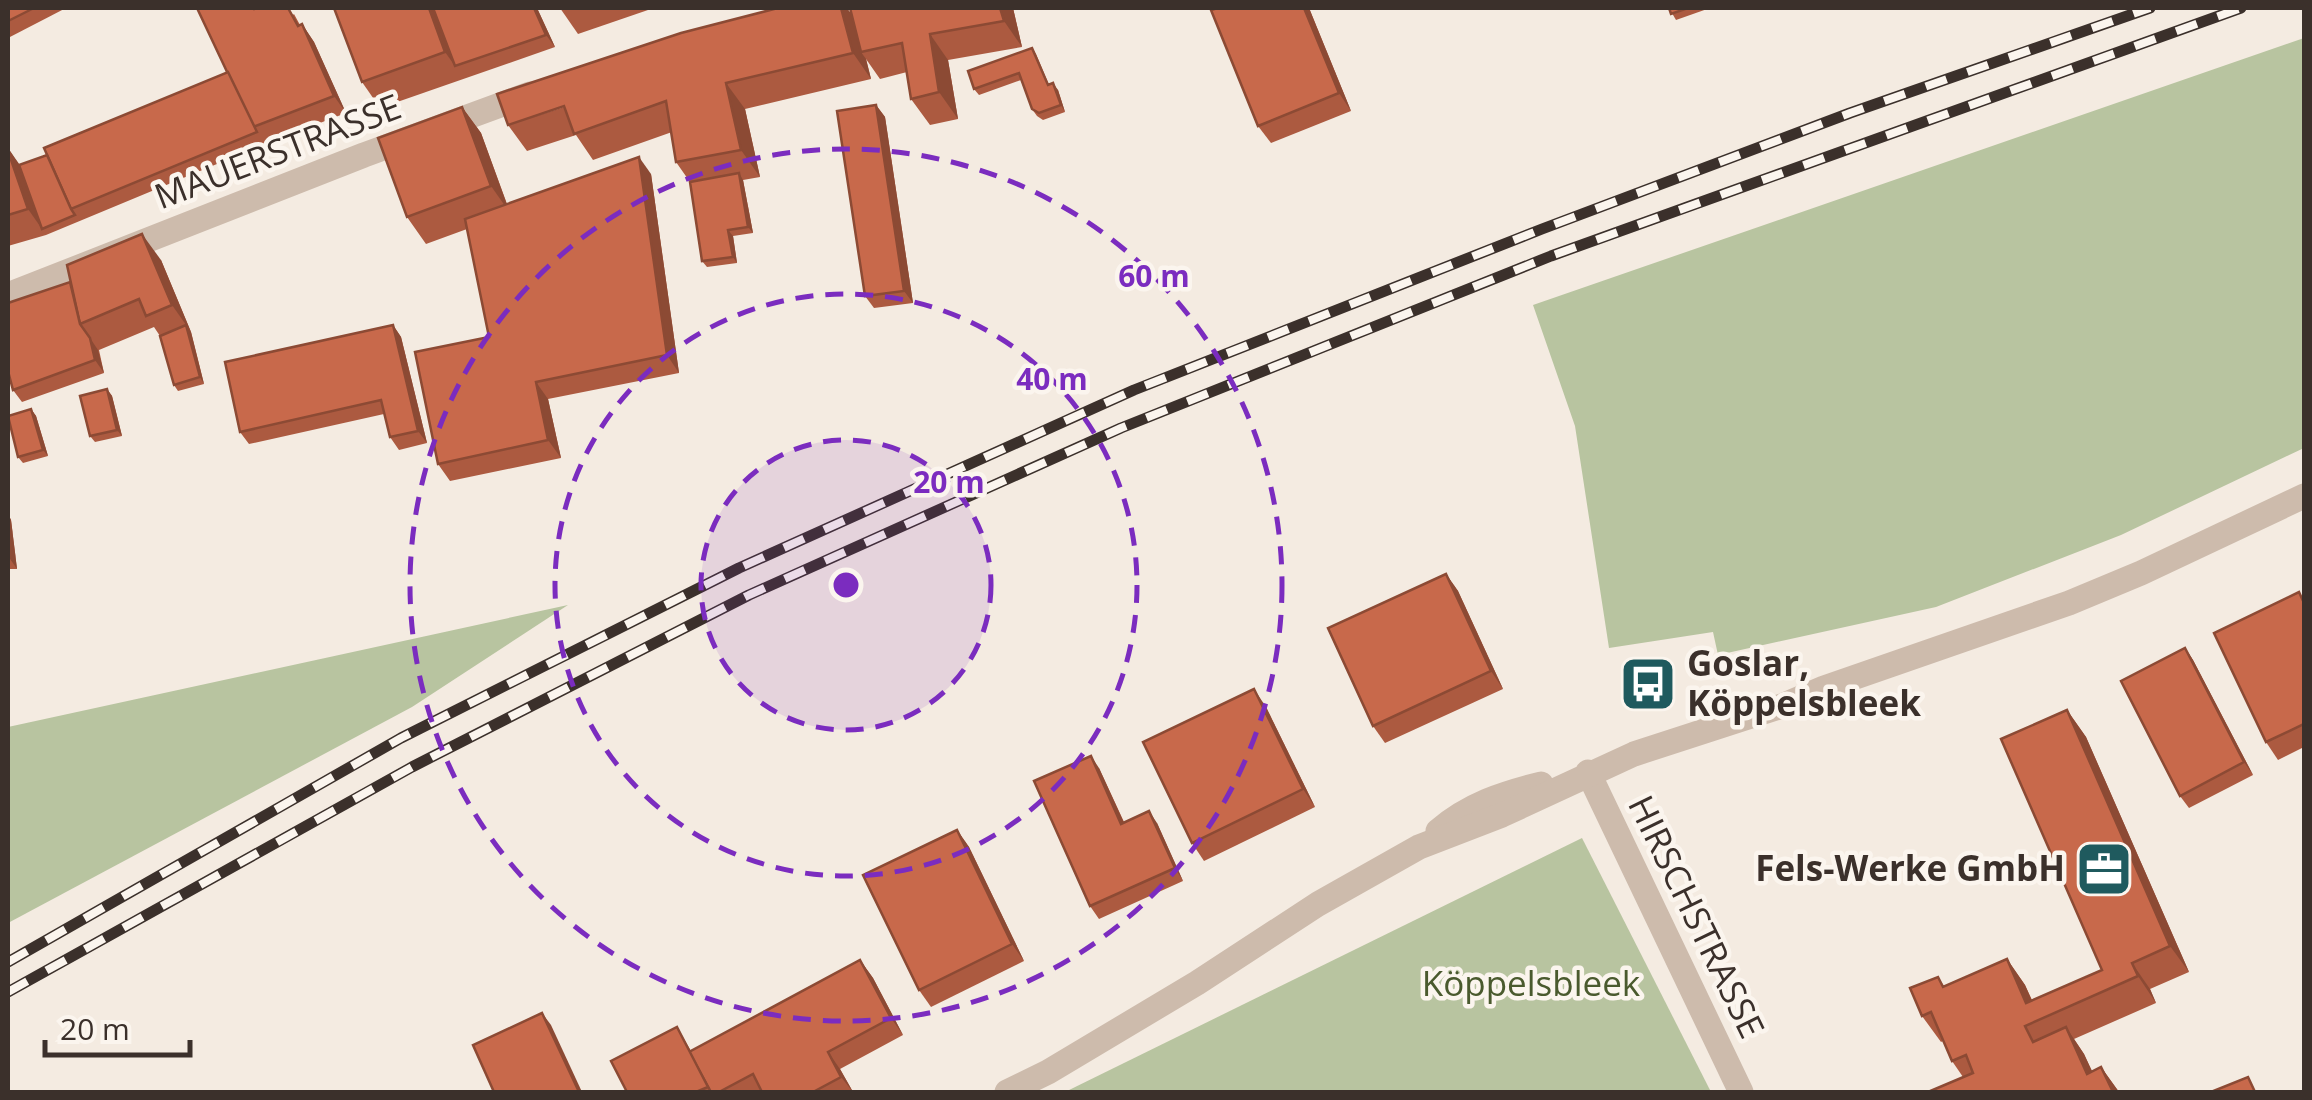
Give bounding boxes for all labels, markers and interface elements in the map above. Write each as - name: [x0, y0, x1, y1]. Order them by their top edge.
- street label: MAUERSTRASSE: [148, 82, 407, 219]
- text: 60 m: [1118, 255, 1190, 296]
- text: 40 m: [1016, 358, 1088, 399]
- text: 20 m: [913, 461, 985, 502]
- centre of rings: [828, 567, 864, 603]
- place label: Goslar, Köppelsbleek: [1687, 639, 1921, 726]
- bus stop icon: Goslar, Köppelsbleek: [1618, 654, 1678, 714]
- street label: HIRSCHSTRASSE: [1618, 787, 1776, 1045]
- office icon: Fels-Werke GmbH: [2074, 839, 2134, 899]
- place label: Fels-Werke GmbH: [1755, 844, 2065, 891]
- park label: Köppelsbleek: [1422, 959, 1641, 1006]
- scale bar: [45, 995, 190, 1057]
- text: 20 m: [60, 1008, 130, 1049]

